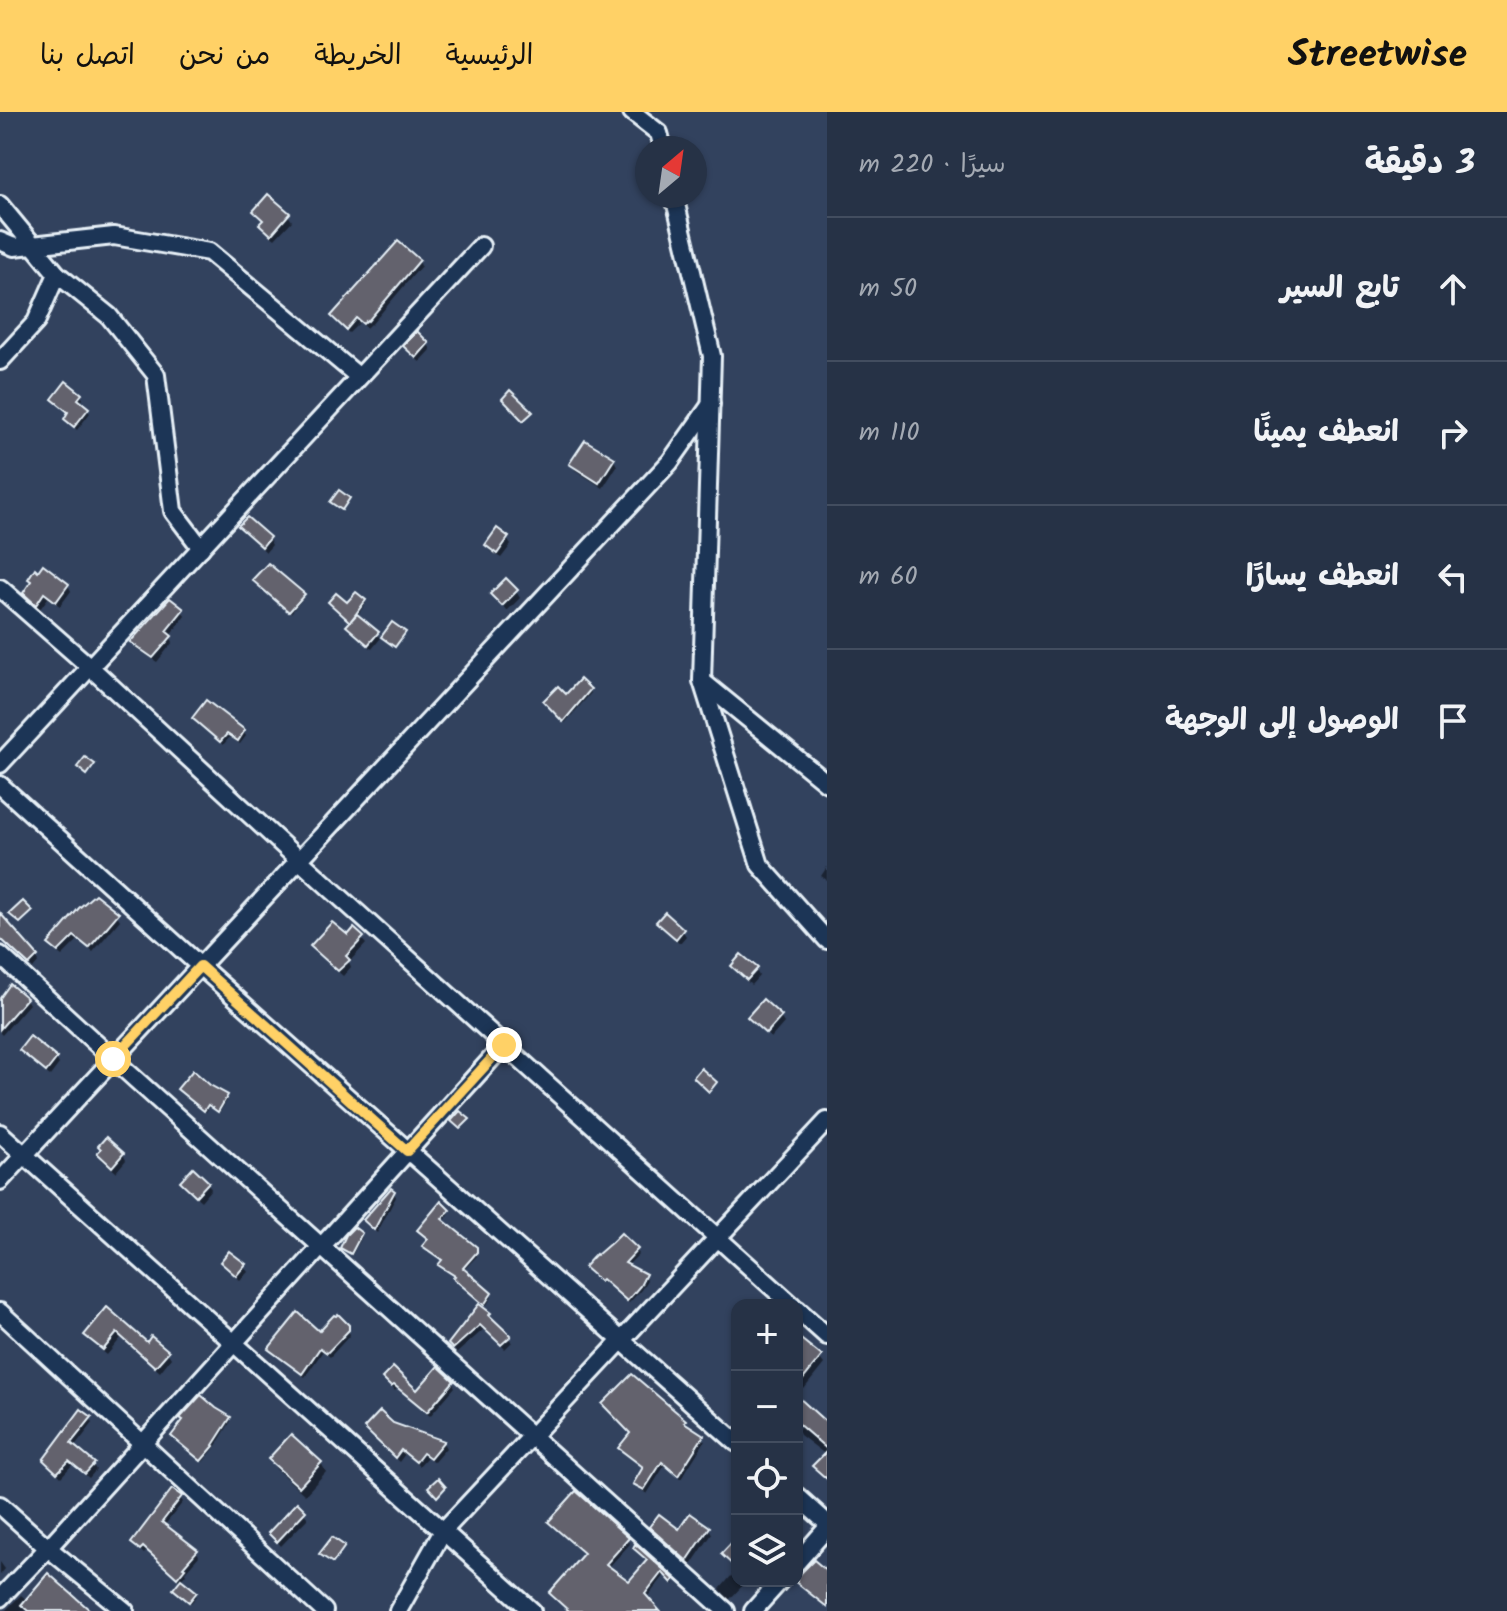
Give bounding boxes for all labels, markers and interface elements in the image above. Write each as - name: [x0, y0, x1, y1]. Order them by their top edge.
- text: Streetwise: [1288, 26, 1467, 86]
- text: اتصل بنا: [40, 34, 135, 79]
- text: من نحن: [179, 34, 270, 79]
- text: الخريطة: [314, 34, 402, 79]
- text: الرئيسية: [446, 34, 533, 79]
- north arrow: [635, 136, 707, 208]
- text: 3 دقيقة: [1365, 137, 1475, 191]
- text: سيرًا · 220 m: [859, 144, 1006, 186]
- text: تابع السير: [1281, 265, 1399, 313]
- icon: ahead: [1431, 267, 1475, 311]
- text: 50 m: [859, 268, 917, 310]
- text: انعطف يمينًا: [1253, 409, 1399, 457]
- icon: right: [1431, 411, 1475, 455]
- text: 110 m: [859, 412, 919, 454]
- text: انعطف يسارًا: [1246, 553, 1399, 601]
- icon: left: [1431, 555, 1475, 599]
- text: 60 m: [859, 556, 918, 598]
- text: الوصول إلى الوجهة: [1165, 697, 1399, 745]
- icon: arrive: [1431, 699, 1475, 743]
- route end: [486, 1027, 522, 1063]
- route start: [95, 1041, 131, 1077]
- map controls: [731, 1299, 803, 1587]
- button: +: [731, 1299, 803, 1371]
- button: −: [731, 1371, 803, 1443]
- button: locate: [731, 1443, 803, 1515]
- button: layers: [731, 1515, 803, 1587]

